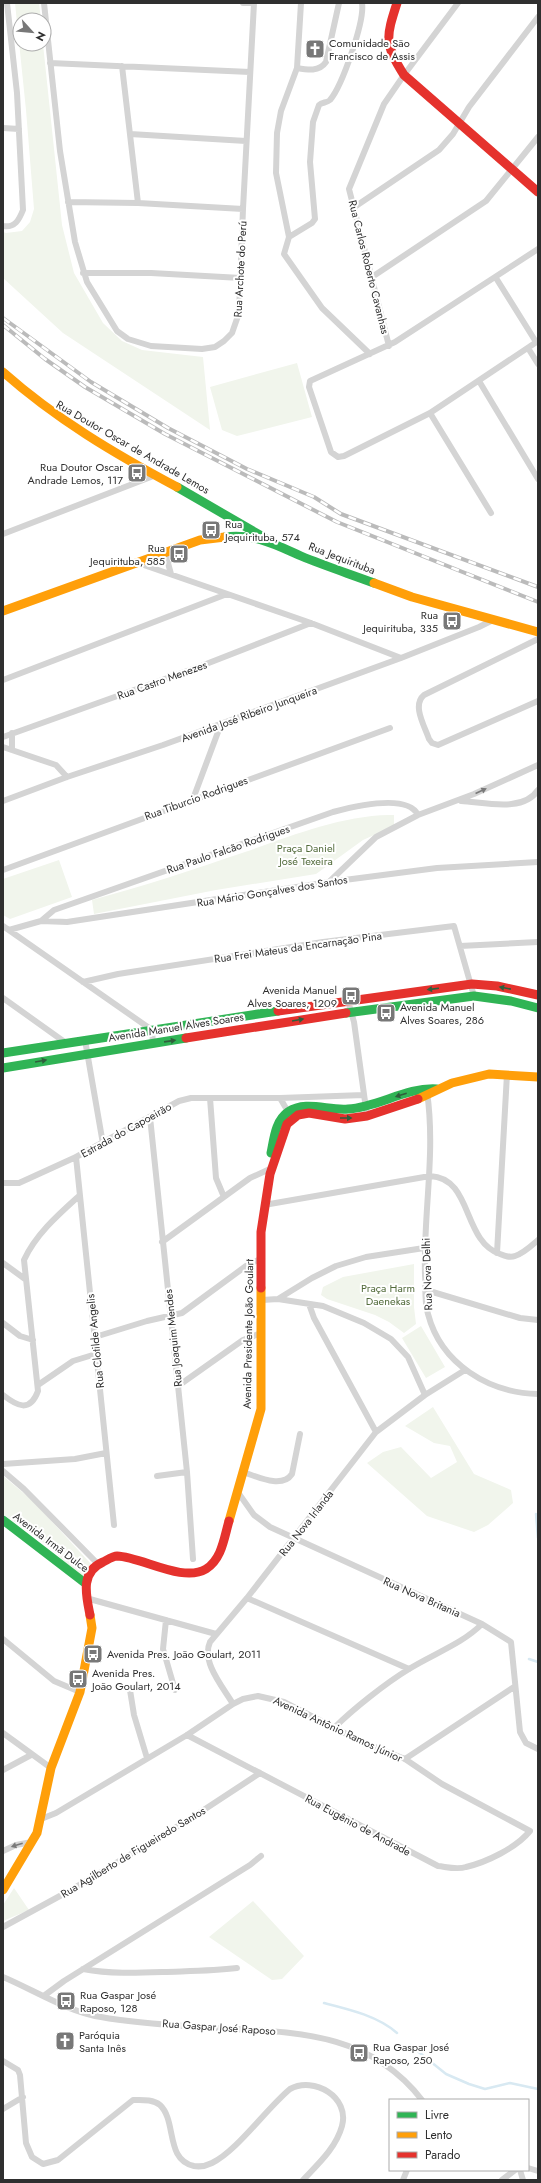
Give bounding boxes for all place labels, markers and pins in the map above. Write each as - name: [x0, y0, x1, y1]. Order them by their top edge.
- place label: Comunidade São Francisco de Assis: [329, 35, 415, 64]
- church icon: Comunidade São Francisco de Assis: [304, 38, 326, 60]
- place label: Rua Doutor Oscar Andrade Lemos, 117: [27, 459, 123, 488]
- bus stop icon: Rua Doutor Oscar Andrade Lemos, 117: [126, 462, 148, 484]
- place label: Rua Jequirituba, 574: [223, 516, 300, 545]
- bus stop icon: Rua Jequirituba, 574: [200, 519, 222, 541]
- place label: Rua Jequirituba, 585: [88, 540, 165, 569]
- bus stop icon: Rua Jequirituba, 585: [168, 543, 190, 565]
- place label: Rua Jequirituba, 335: [361, 607, 438, 636]
- bus stop icon: Rua Jequirituba, 335: [441, 610, 463, 632]
- place label: Avenida Manuel Alves Soares, 1209: [247, 982, 337, 1011]
- bus stop icon: Avenida Manuel Alves Soares, 1209: [340, 985, 362, 1007]
- place label: Avenida Manuel Alves Soares, 286: [400, 999, 484, 1028]
- bus stop icon: Avenida Manuel Alves Soares, 286: [375, 1002, 397, 1024]
- bus stop icon: Avenida Pres. João Goulart, 2011: [82, 1643, 104, 1665]
- place label: Avenida Pres. João Goulart, 2011: [107, 1646, 261, 1662]
- place label: Avenida Pres. João Goulart, 2014: [90, 1665, 181, 1694]
- bus stop icon: Avenida Pres. João Goulart, 2014: [67, 1668, 89, 1690]
- place label: Rua Gaspar José Raposo, 128: [80, 1987, 156, 2016]
- bus stop icon: Rua Gaspar José Raposo, 128: [55, 1990, 77, 2012]
- place label: Paróquia Santa Inês: [79, 2027, 126, 2056]
- church icon: Paróquia Santa Inês: [54, 2030, 76, 2052]
- place label: Rua Gaspar José Raposo, 250: [373, 2039, 449, 2068]
- bus stop icon: Rua Gaspar José Raposo, 250: [348, 2042, 370, 2064]

